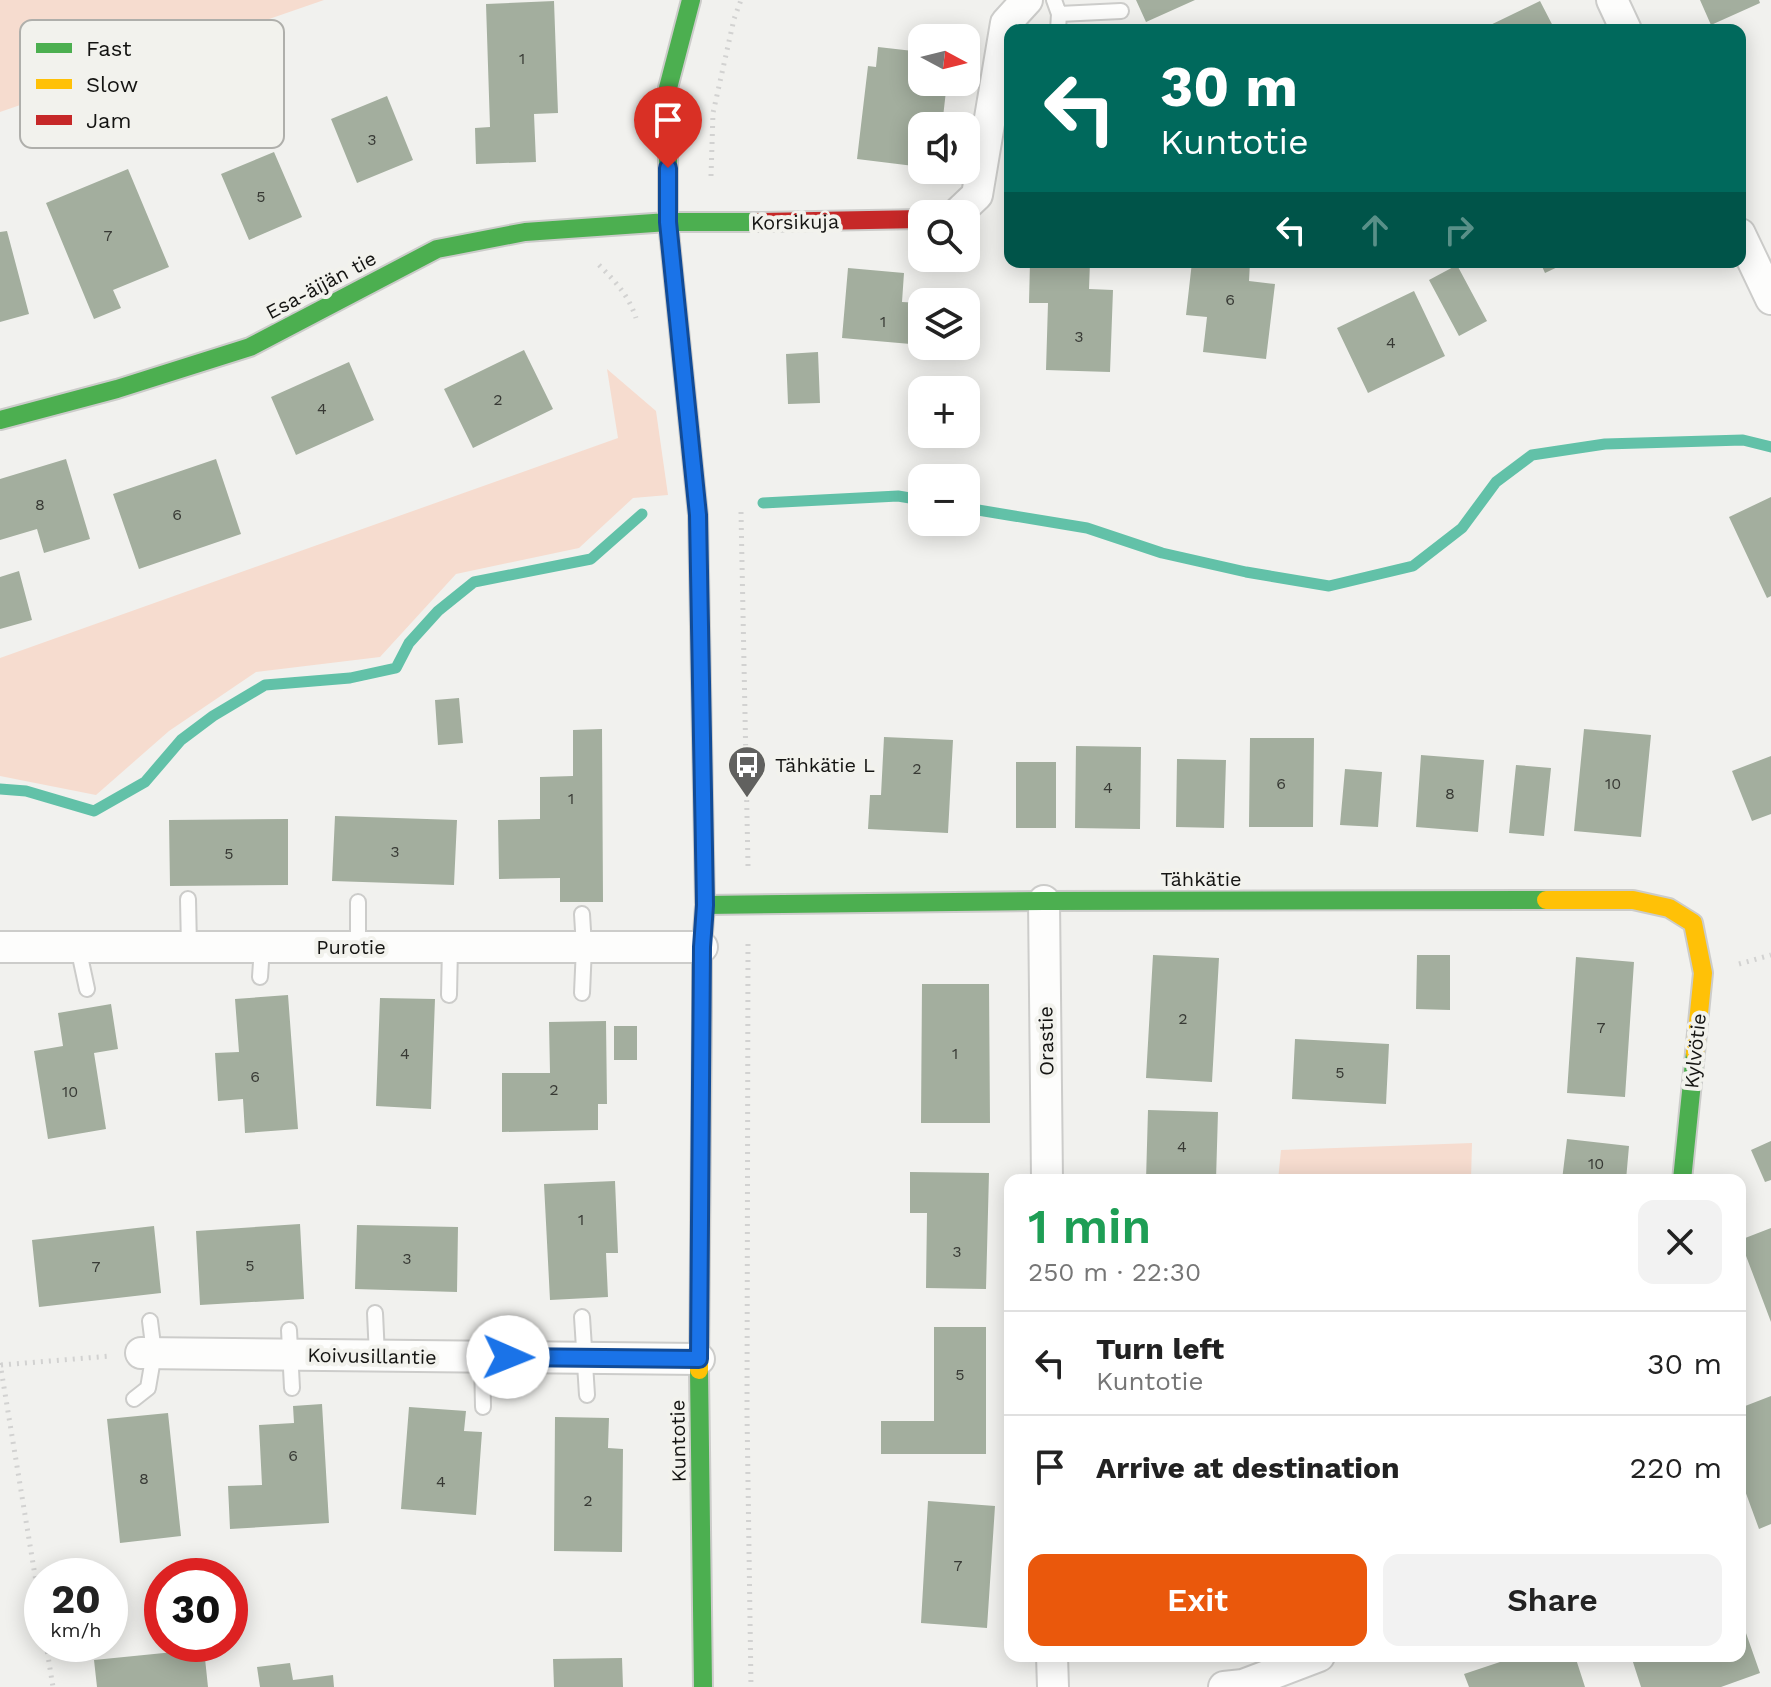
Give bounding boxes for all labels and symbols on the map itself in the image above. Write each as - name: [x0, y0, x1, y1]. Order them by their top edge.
- legend: [20, 20, 284, 148]
- north arrow: [908, 24, 980, 96]
- text: Fast: [86, 36, 132, 61]
- house number: 1: [519, 49, 525, 68]
- text: Slow: [86, 72, 138, 97]
- pin: [634, 86, 702, 168]
- text: Jam: [86, 108, 131, 133]
- house number: 3: [367, 130, 377, 149]
- house number: 5: [256, 187, 266, 206]
- street label: Korsikuja: [751, 209, 839, 235]
- house number: 7: [104, 226, 113, 245]
- street label: Esa-äijän tie: [262, 246, 380, 324]
- house number: 6: [1225, 290, 1235, 309]
- house number: 1: [880, 312, 886, 331]
- house number: 3: [1074, 327, 1084, 346]
- house number: 4: [1386, 333, 1396, 352]
- house number: 2: [493, 390, 503, 409]
- house number: 4: [317, 399, 327, 418]
- house number: 8: [35, 495, 45, 514]
- house number: 6: [172, 505, 182, 524]
- bus stop icon: Tähkätie L: [726, 744, 768, 799]
- place label: Tähkätie L: [775, 753, 875, 777]
- house number: 2: [912, 759, 922, 778]
- house number: 6: [1276, 774, 1286, 793]
- house number: 10: [1605, 774, 1621, 793]
- house number: 4: [1103, 778, 1113, 797]
- house number: 8: [1445, 784, 1455, 803]
- house number: 1: [568, 789, 574, 808]
- house number: 3: [390, 842, 400, 861]
- house number: 5: [224, 844, 234, 863]
- street label: Tähkätie: [1160, 867, 1242, 891]
- street label: Purotie: [316, 935, 386, 959]
- street label: Orastie: [1033, 1006, 1059, 1076]
- house number: 2: [1178, 1009, 1188, 1028]
- street label: Kylvötie: [1679, 1012, 1711, 1090]
- house number: 7: [1597, 1018, 1606, 1037]
- house number: 4: [400, 1044, 410, 1063]
- house number: 1: [952, 1044, 958, 1063]
- house number: 5: [1335, 1063, 1345, 1082]
- house number: 6: [250, 1067, 260, 1086]
- house number: 2: [549, 1080, 559, 1099]
- house number: 10: [62, 1082, 78, 1101]
- house number: 4: [1177, 1137, 1187, 1156]
- house number: 10: [1588, 1154, 1604, 1173]
- house number: 1: [578, 1210, 584, 1229]
- house number: 3: [952, 1242, 962, 1261]
- house number: 3: [402, 1249, 412, 1268]
- house number: 5: [245, 1256, 255, 1275]
- house number: 7: [92, 1257, 101, 1276]
- position arrow: [466, 1315, 550, 1399]
- street label: Koivusillantie: [307, 1343, 437, 1369]
- house number: 5: [955, 1365, 965, 1384]
- street label: Kuntotie: [665, 1399, 691, 1483]
- house number: 6: [288, 1446, 298, 1465]
- house number: 8: [139, 1469, 149, 1488]
- house number: 4: [436, 1472, 446, 1491]
- house number: 2: [583, 1491, 593, 1510]
- house number: 7: [954, 1556, 963, 1575]
- speed limit sign: 30: [144, 1558, 248, 1662]

